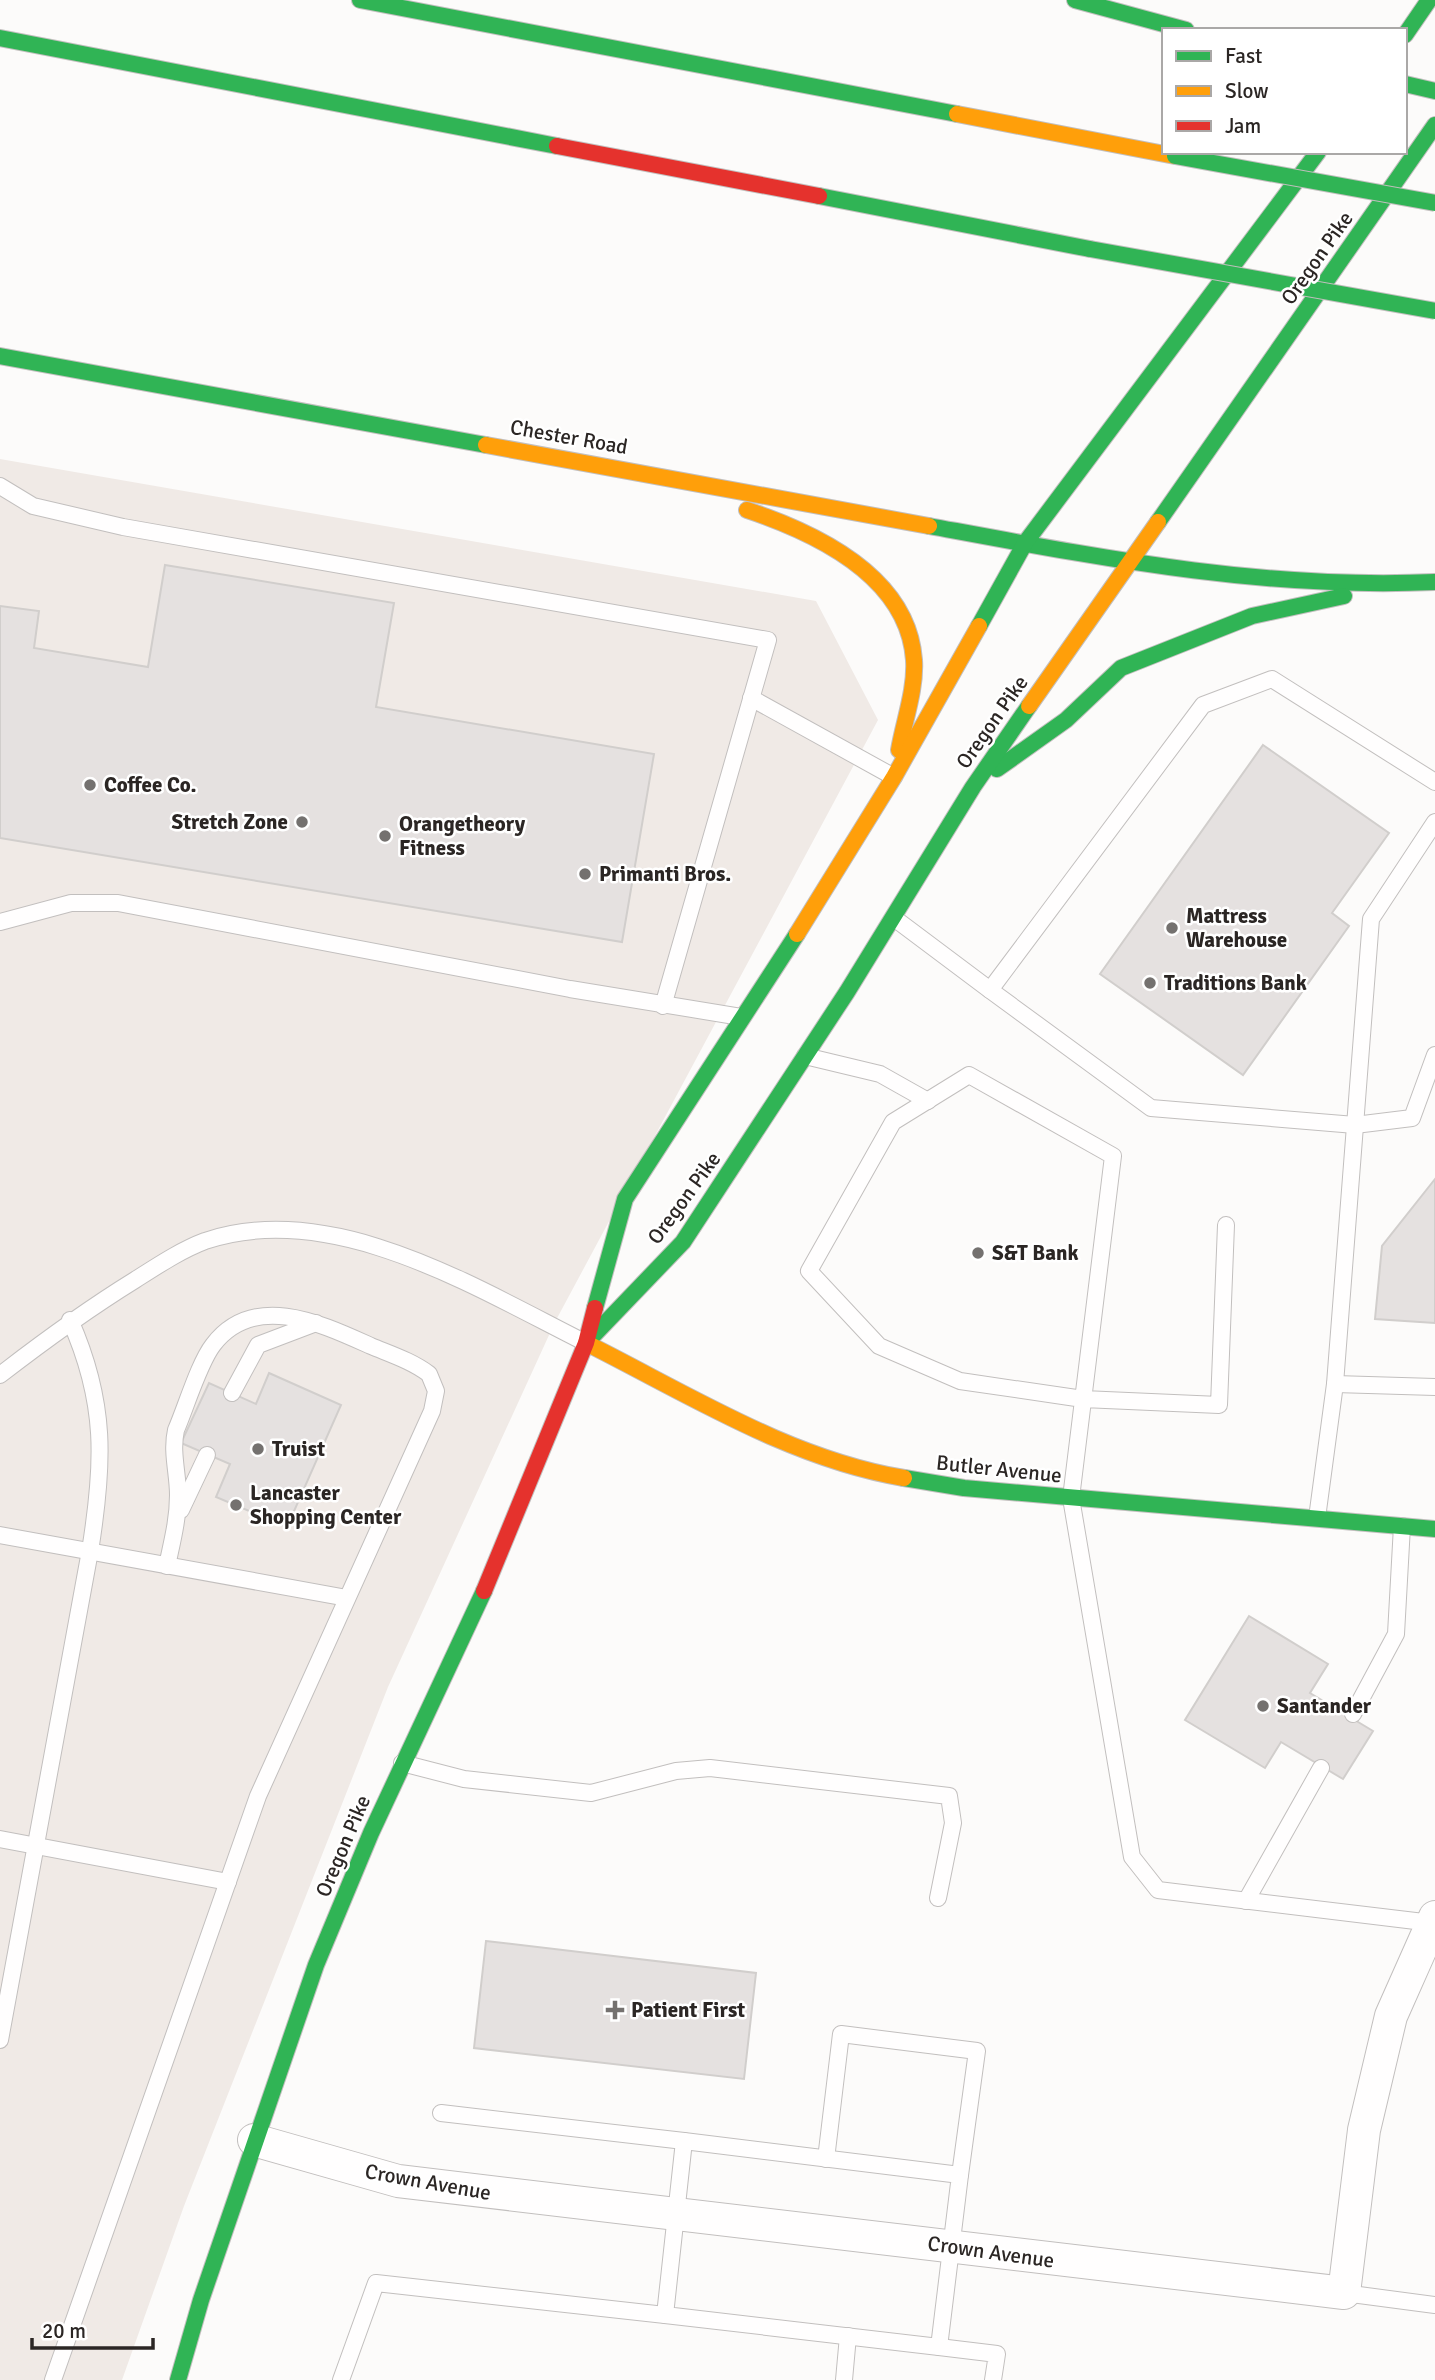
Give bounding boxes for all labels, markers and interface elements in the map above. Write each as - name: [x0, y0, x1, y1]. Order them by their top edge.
- legend: [1162, 28, 1407, 154]
- text: Fast: [1225, 43, 1262, 69]
- text: Slow: [1225, 78, 1269, 104]
- text: Jam: [1225, 113, 1261, 139]
- street label: Oregon Pike: [1275, 206, 1359, 310]
- street label: Chester Road: [508, 414, 630, 460]
- street label: Oregon Pike: [950, 670, 1034, 774]
- place label: Coffee Co.: [104, 772, 196, 798]
- marker: Coffee Co.: [82, 777, 98, 793]
- place label: Stretch Zone: [171, 809, 288, 835]
- place label: Orangetheory Fitness: [399, 811, 526, 861]
- marker: Stretch Zone: [294, 814, 310, 830]
- marker: Orangetheory Fitness: [377, 828, 393, 844]
- place label: Primanti Bros.: [599, 861, 731, 887]
- marker: Primanti Bros.: [577, 866, 593, 882]
- place label: Mattress Warehouse: [1186, 903, 1287, 953]
- marker: Mattress Warehouse: [1164, 920, 1180, 936]
- place label: Traditions Bank: [1164, 970, 1307, 996]
- marker: Traditions Bank: [1142, 975, 1158, 991]
- street label: Oregon Pike: [642, 1147, 726, 1249]
- place label: S&T Bank: [992, 1240, 1078, 1266]
- marker: S&T Bank: [970, 1245, 986, 1261]
- place label: Truist: [272, 1436, 325, 1462]
- marker: Truist: [250, 1441, 266, 1457]
- street label: Butler Avenue: [935, 1449, 1063, 1489]
- place label: Lancaster Shopping Center: [250, 1480, 402, 1530]
- marker: Lancaster Shopping Center: [228, 1497, 244, 1513]
- place label: Santander: [1277, 1693, 1372, 1719]
- marker: Santander: [1255, 1698, 1271, 1714]
- street label: Oregon Pike: [310, 1791, 376, 1901]
- place label: Patient First: [631, 1997, 745, 2023]
- marker: Patient First: [605, 2000, 625, 2020]
- street label: Crown Avenue: [363, 2158, 493, 2206]
- street label: Crown Avenue: [926, 2230, 1056, 2274]
- scale bar: [32, 2306, 152, 2350]
- text: 20 m: [42, 2318, 86, 2344]

